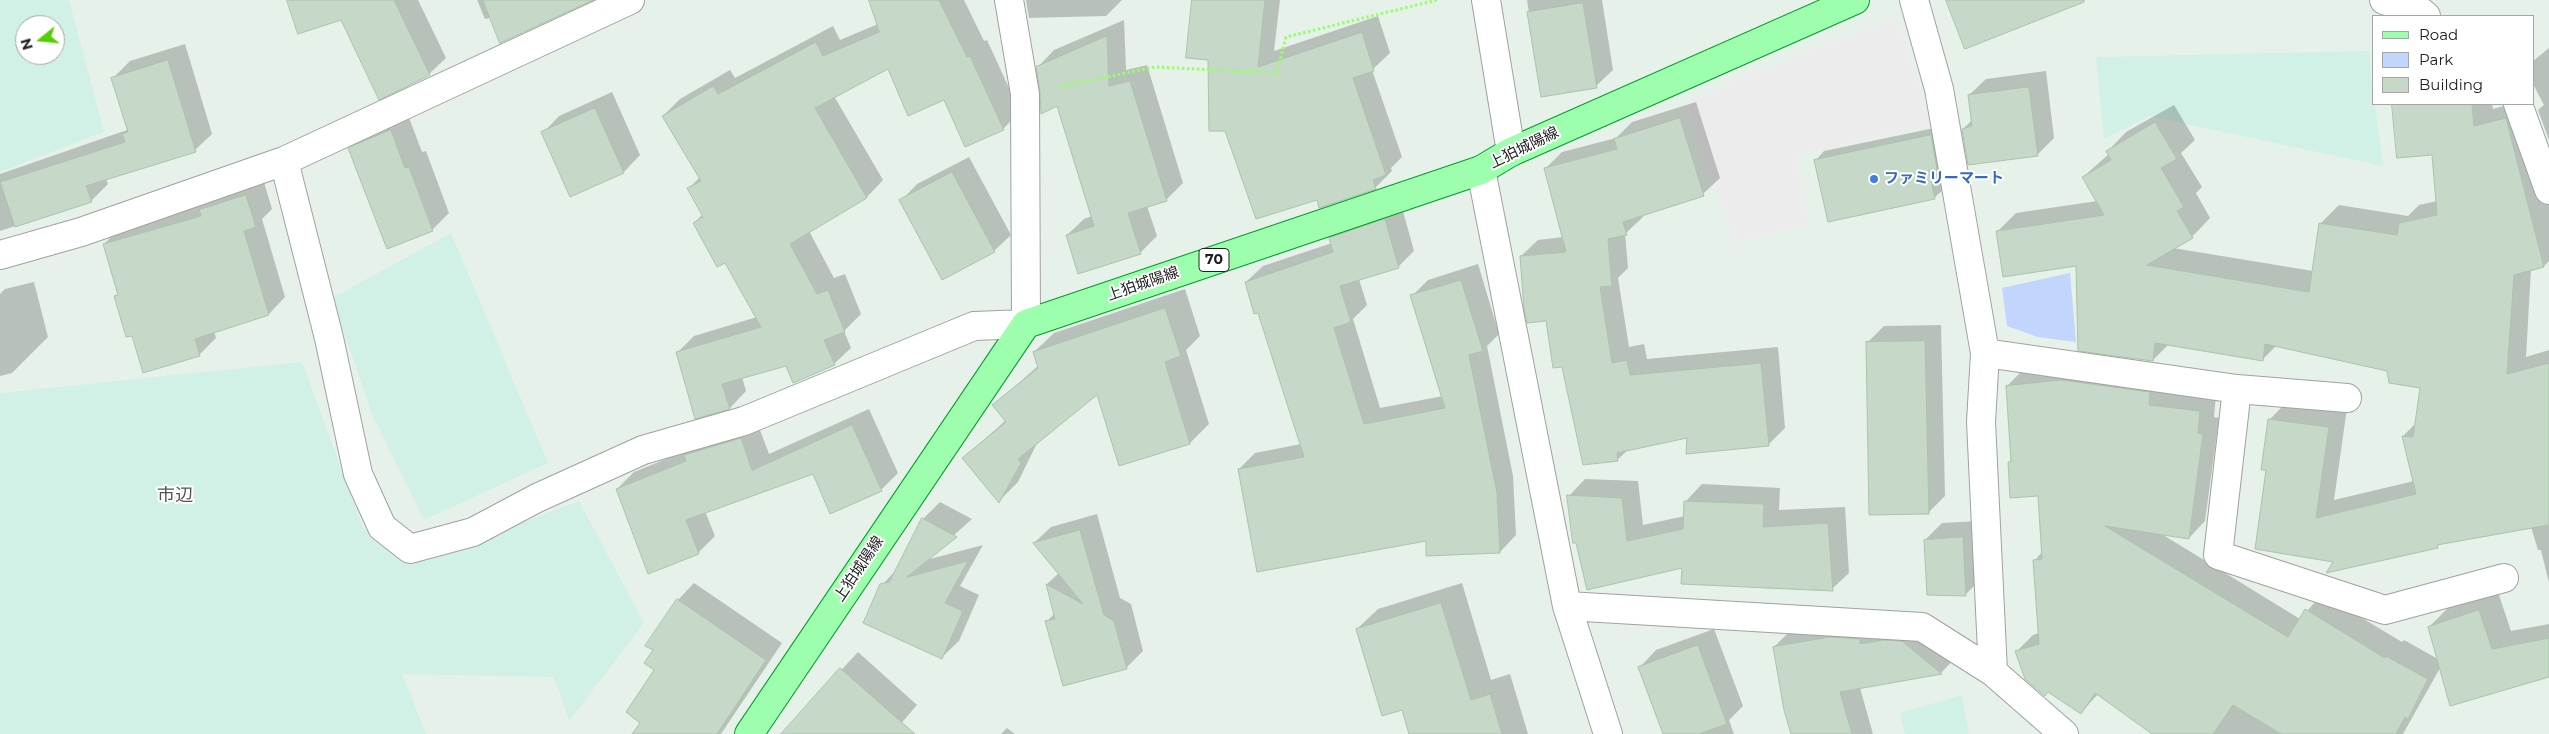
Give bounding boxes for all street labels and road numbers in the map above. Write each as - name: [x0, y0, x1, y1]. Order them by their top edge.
- street label: 上狛城陽線: [1486, 123, 1562, 173]
- road number: 70: [1199, 248, 1229, 272]
- street label: 上狛城陽線: [1105, 263, 1181, 305]
- street label: 上狛城陽線: [831, 533, 887, 605]

